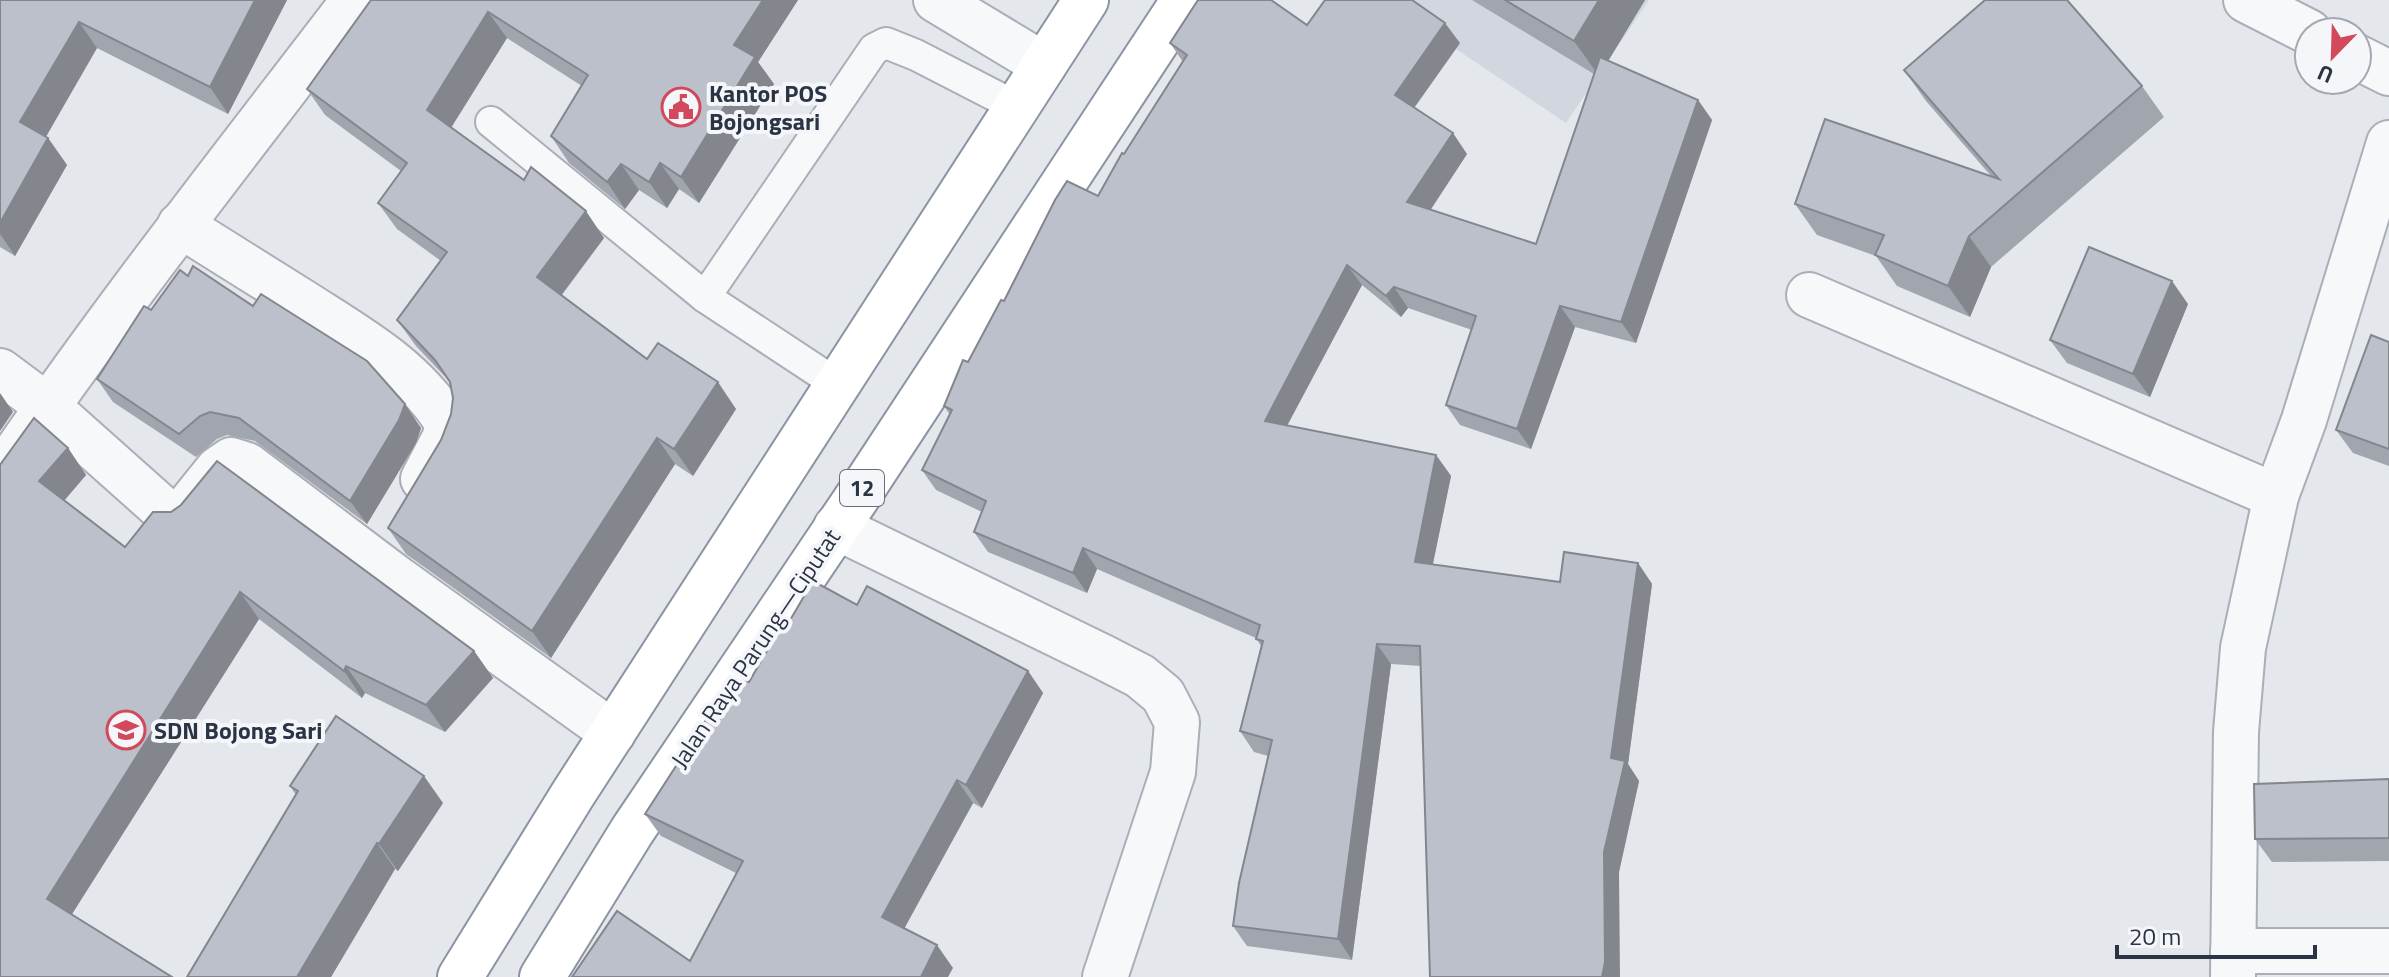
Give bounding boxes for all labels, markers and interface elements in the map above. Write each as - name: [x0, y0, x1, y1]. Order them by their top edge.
- north arrow: [2293, 16, 2373, 96]
- text: U: [2312, 56, 2338, 93]
- place label: Kantor POS Bojongsari: [709, 75, 827, 139]
- public building icon: Kantor POS Bojongsari: [660, 86, 702, 128]
- road number: 12: [840, 470, 884, 506]
- street label: Jalan Raya Parung—Ciputat: [661, 521, 849, 775]
- school or university icon: SDN Bojong Sari: [105, 709, 147, 751]
- place label: SDN Bojong Sari: [154, 712, 322, 748]
- scale bar: [2117, 909, 2315, 959]
- text: 20 m: [2129, 918, 2181, 954]

